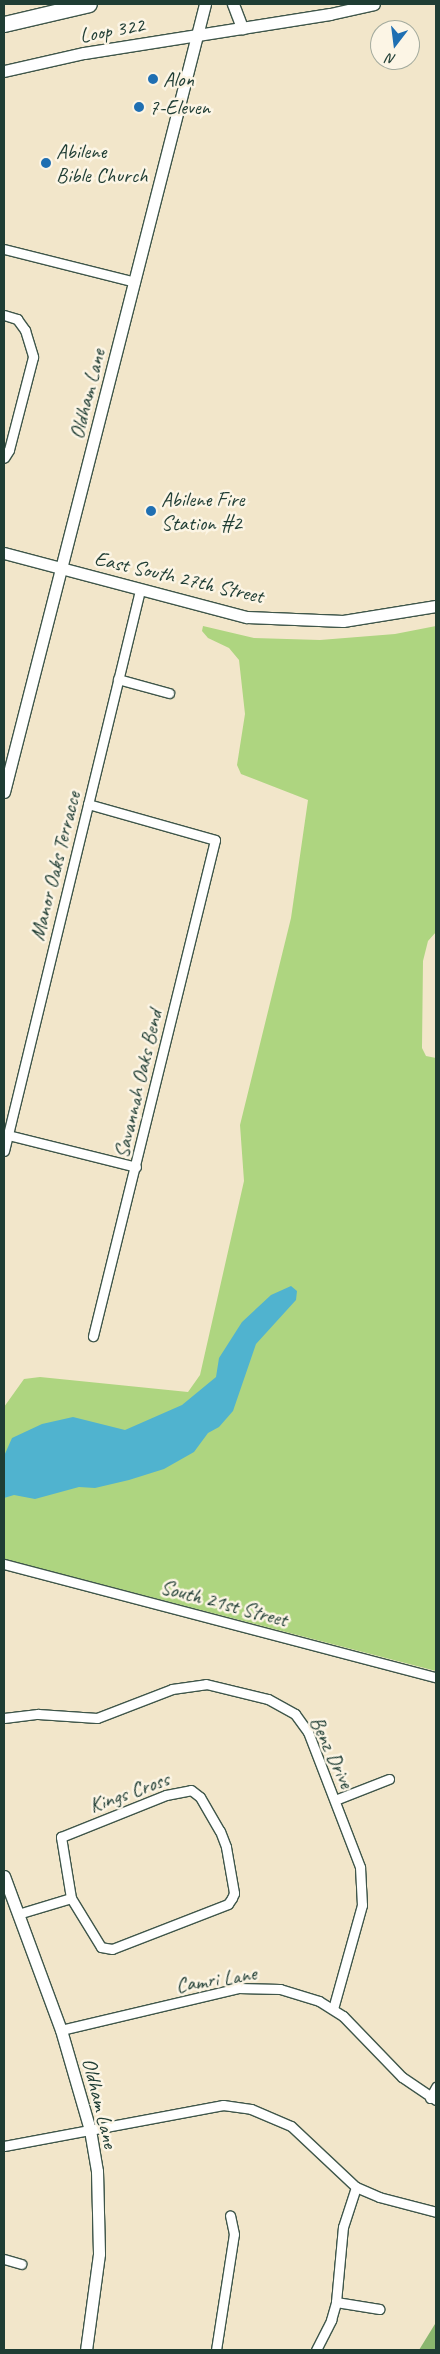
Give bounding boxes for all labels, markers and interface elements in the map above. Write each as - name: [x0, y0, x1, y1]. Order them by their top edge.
- street label: Loop 322: [78, 12, 146, 48]
- north arrow: [370, 20, 420, 70]
- text: N: [385, 50, 398, 68]
- place label: Alon: [163, 66, 194, 92]
- marker: Alon: [147, 73, 159, 85]
- place label: 7-Eleven: [149, 94, 210, 120]
- marker: 7-Eleven: [133, 101, 145, 113]
- place label: Abilene Bible Church: [56, 138, 148, 188]
- marker: Abilene Bible Church: [40, 157, 52, 169]
- street label: Oldham Lane: [64, 346, 110, 442]
- place label: Abilene Fire Station #2: [161, 486, 244, 536]
- marker: Abilene Fire Station #2: [145, 505, 157, 517]
- street label: East South 27th Street: [92, 545, 266, 609]
- street label: Manor Oaks Terracce: [24, 788, 86, 944]
- street label: Savannah Oaks Bend: [109, 1007, 167, 1161]
- street label: South 21st Street: [158, 1574, 290, 1632]
- street label: Benz Drive: [304, 1712, 360, 1792]
- street label: Kings Cross: [86, 1766, 172, 1818]
- street label: Camri Lane: [174, 1960, 258, 1998]
- street label: Oldham Lane: [77, 2055, 123, 2151]

